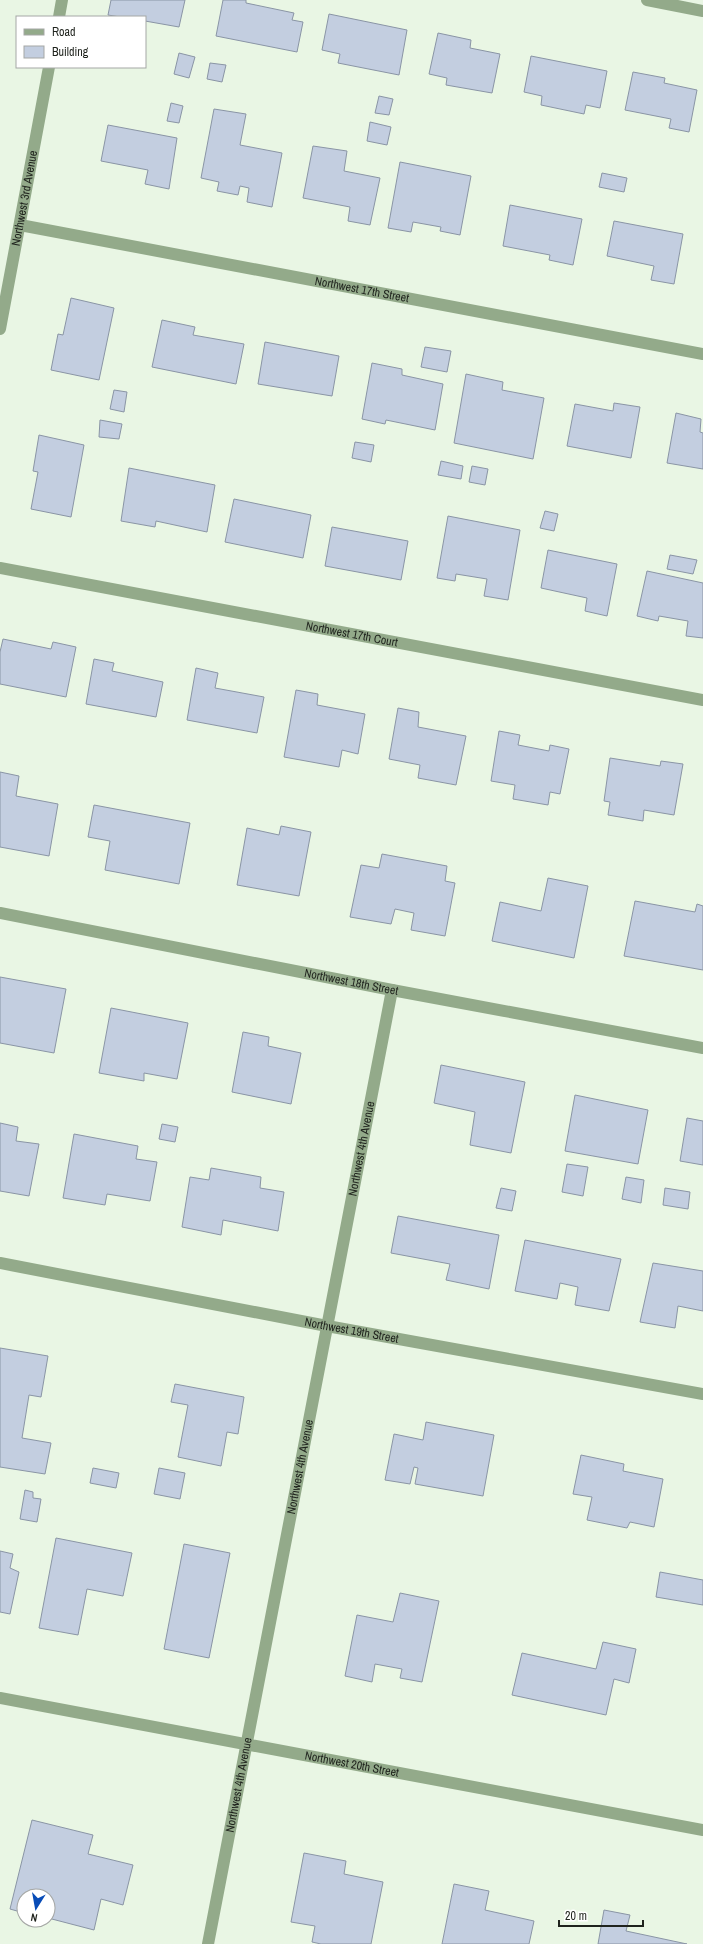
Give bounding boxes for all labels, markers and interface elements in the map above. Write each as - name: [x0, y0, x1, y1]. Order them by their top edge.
- legend: [16, 16, 146, 68]
- text: Road: [52, 24, 76, 40]
- text: Building: [52, 44, 89, 60]
- street label: Northwest 3rd Avenue: [8, 149, 41, 247]
- street label: Northwest 17th Street: [314, 273, 411, 306]
- street label: Northwest 17th Court: [305, 618, 399, 651]
- street label: Northwest 18th Street: [303, 965, 400, 999]
- street label: Northwest 4th Avenue: [344, 1100, 378, 1197]
- street label: Northwest 19th Street: [303, 1314, 400, 1347]
- street label: Northwest 4th Avenue: [283, 1418, 317, 1516]
- street label: Northwest 4th Avenue: [222, 1736, 256, 1834]
- street label: Northwest 20th Street: [303, 1747, 400, 1781]
- north arrow: [16, 1888, 56, 1928]
- scale bar: [559, 1902, 643, 1928]
- text: 20 m: [565, 1908, 587, 1924]
- text: N: [30, 1910, 39, 1925]

